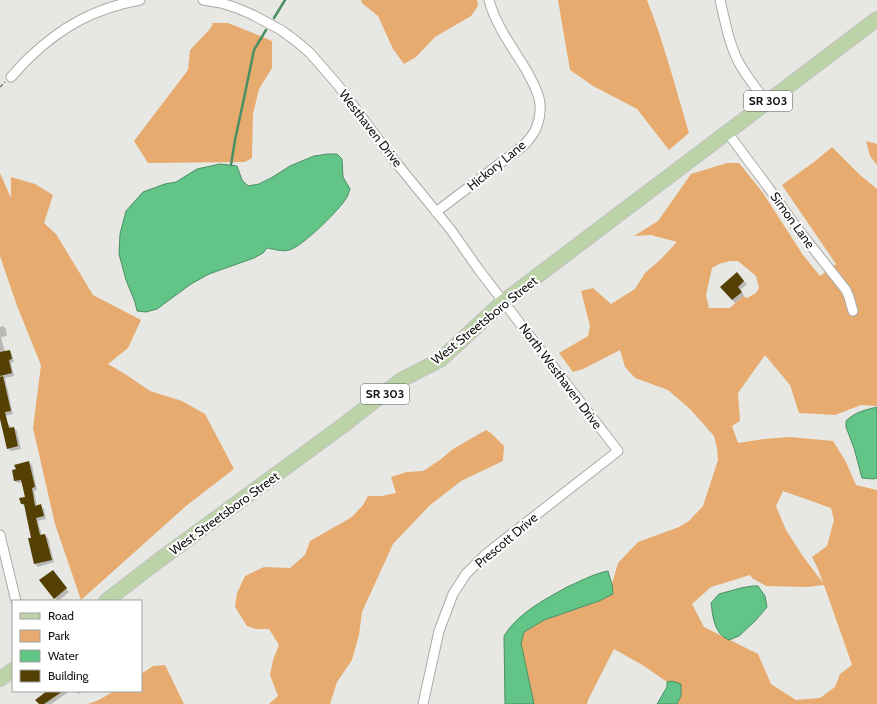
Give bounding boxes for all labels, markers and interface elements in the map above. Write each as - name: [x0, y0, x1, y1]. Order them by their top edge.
- street label: Westhaven Drive: [336, 86, 406, 170]
- road number: SR 303: [744, 91, 792, 111]
- street label: Hickory Lane: [463, 136, 529, 193]
- street label: Simon Lane: [767, 189, 819, 252]
- street label: West Streetsboro Street: [428, 272, 541, 368]
- street label: North Westhaven Drive: [516, 320, 606, 432]
- road number: SR 303: [361, 384, 409, 404]
- street label: West Streetsboro Street: [166, 467, 282, 558]
- street label: Prescott Drive: [471, 509, 541, 571]
- legend: [12, 600, 142, 692]
- text: Road: [48, 608, 74, 623]
- text: Park: [48, 628, 70, 643]
- text: Water: [48, 648, 79, 663]
- text: Building: [48, 668, 90, 683]

